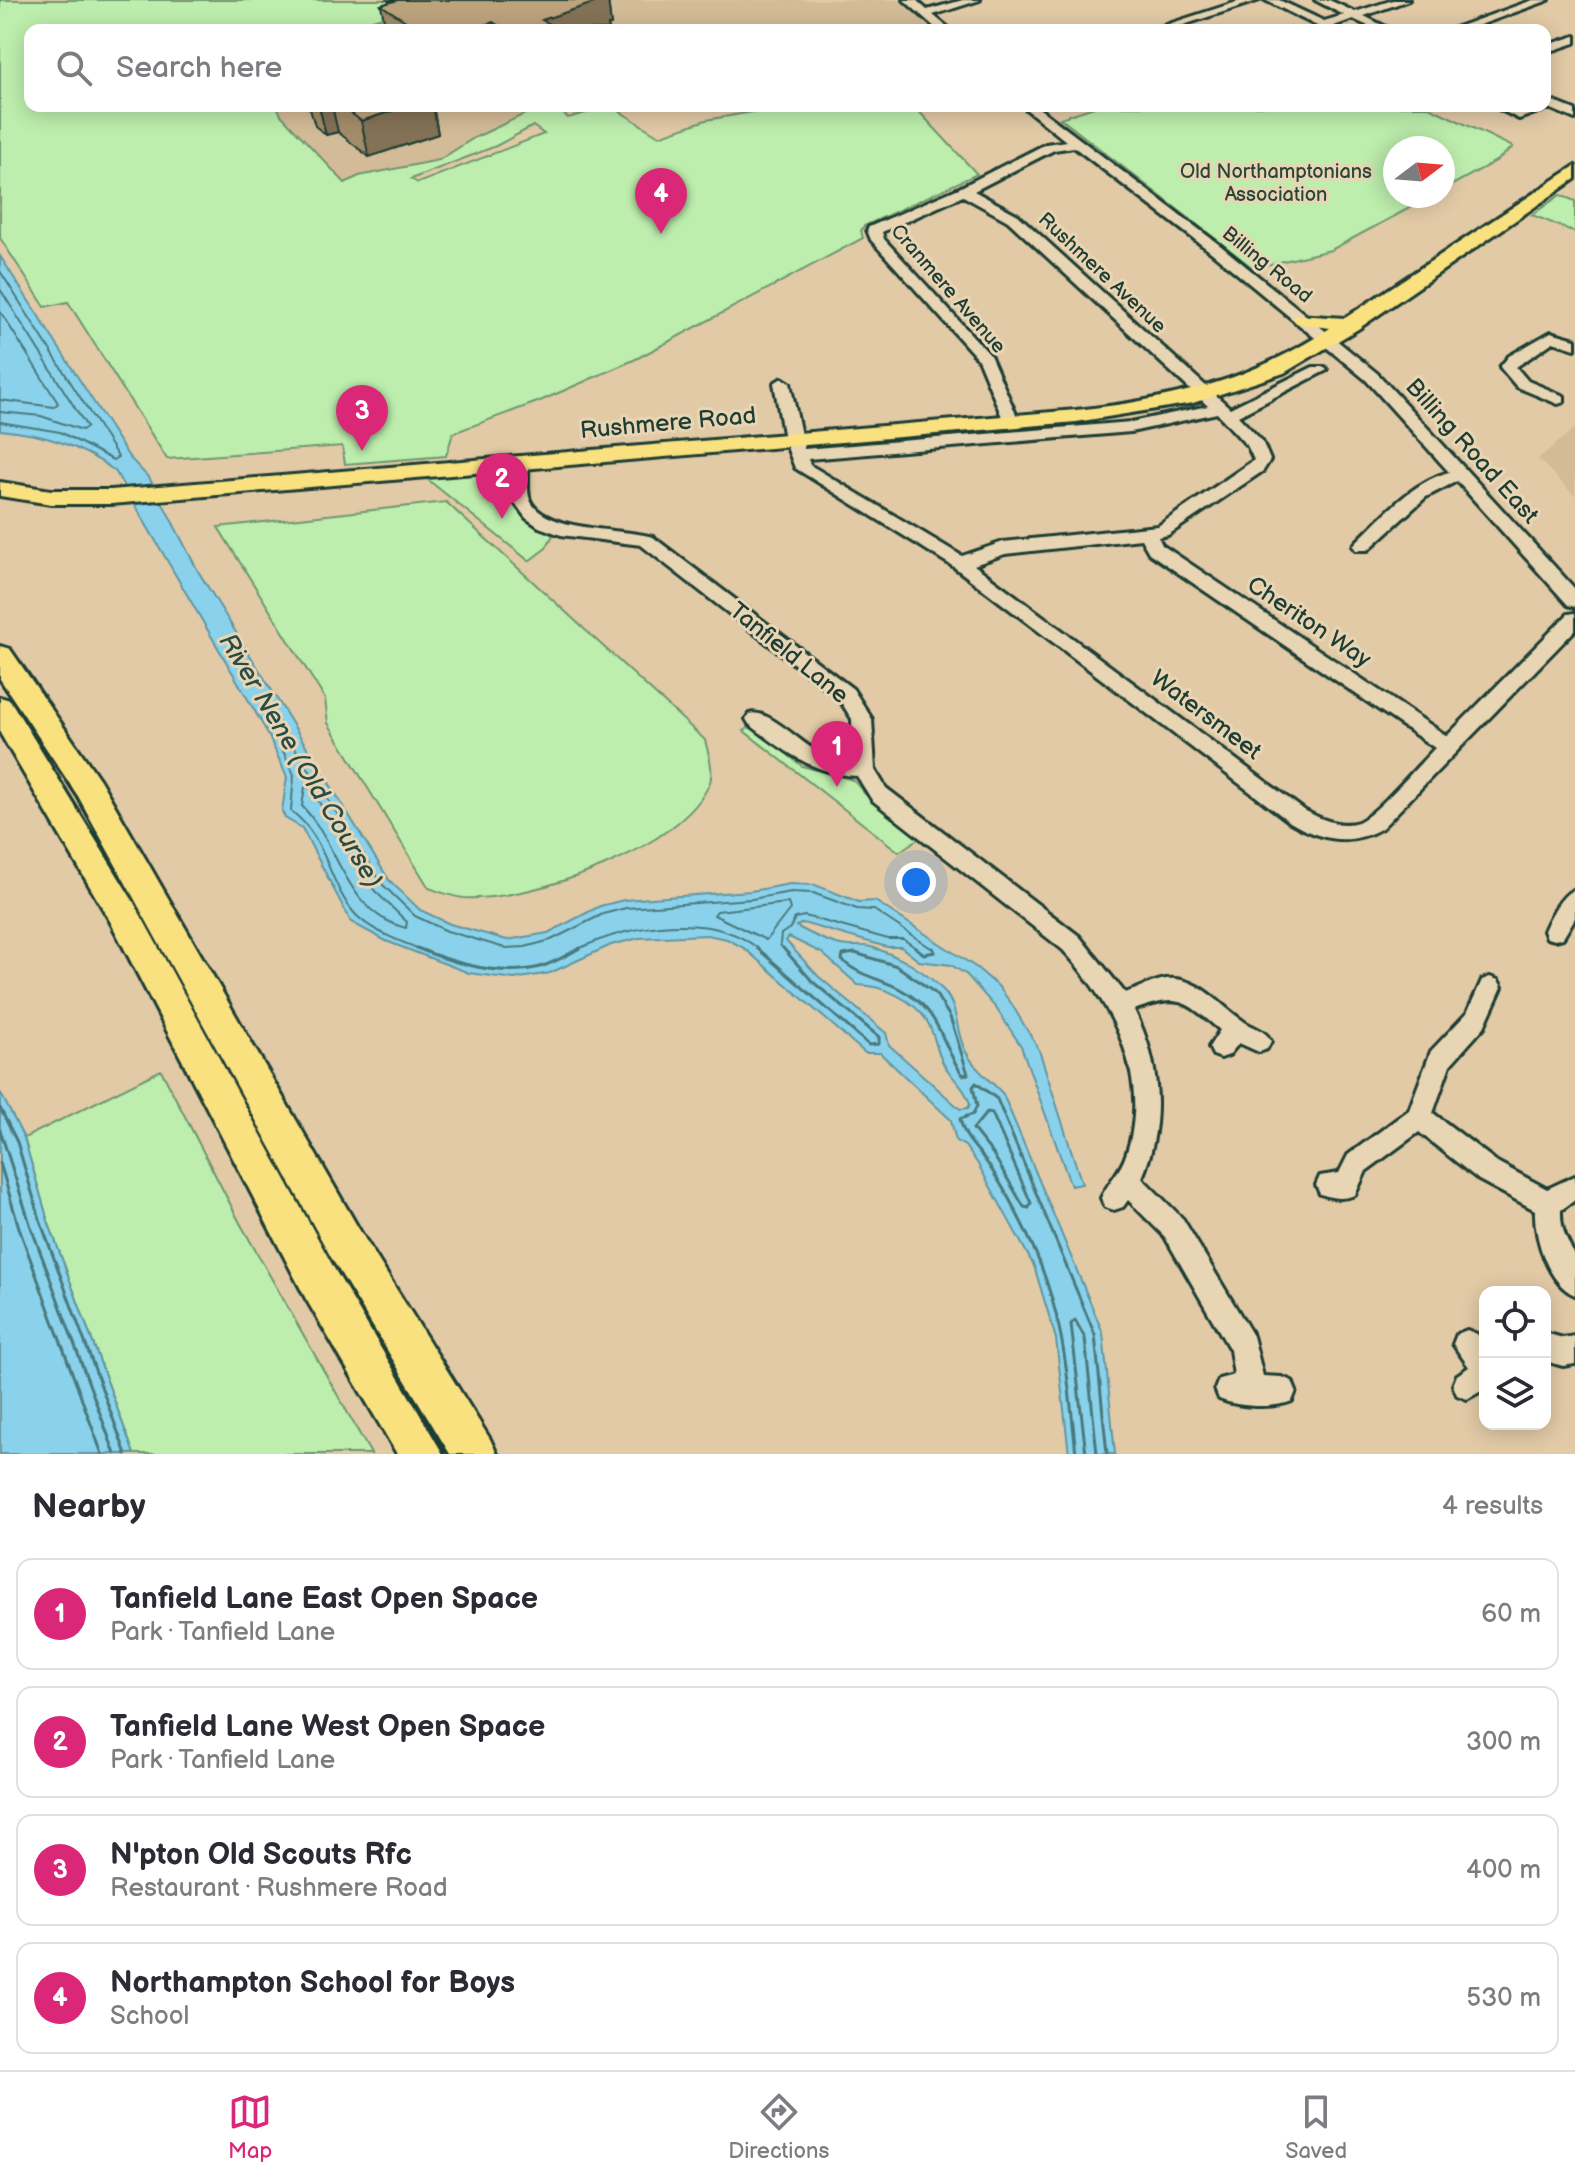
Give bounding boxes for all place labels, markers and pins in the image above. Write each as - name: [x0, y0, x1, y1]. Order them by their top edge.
- pin: 4: [635, 168, 687, 234]
- pin: 3: [336, 385, 388, 451]
- pin: 2: [476, 453, 528, 519]
- pin: 1: [811, 721, 863, 787]

